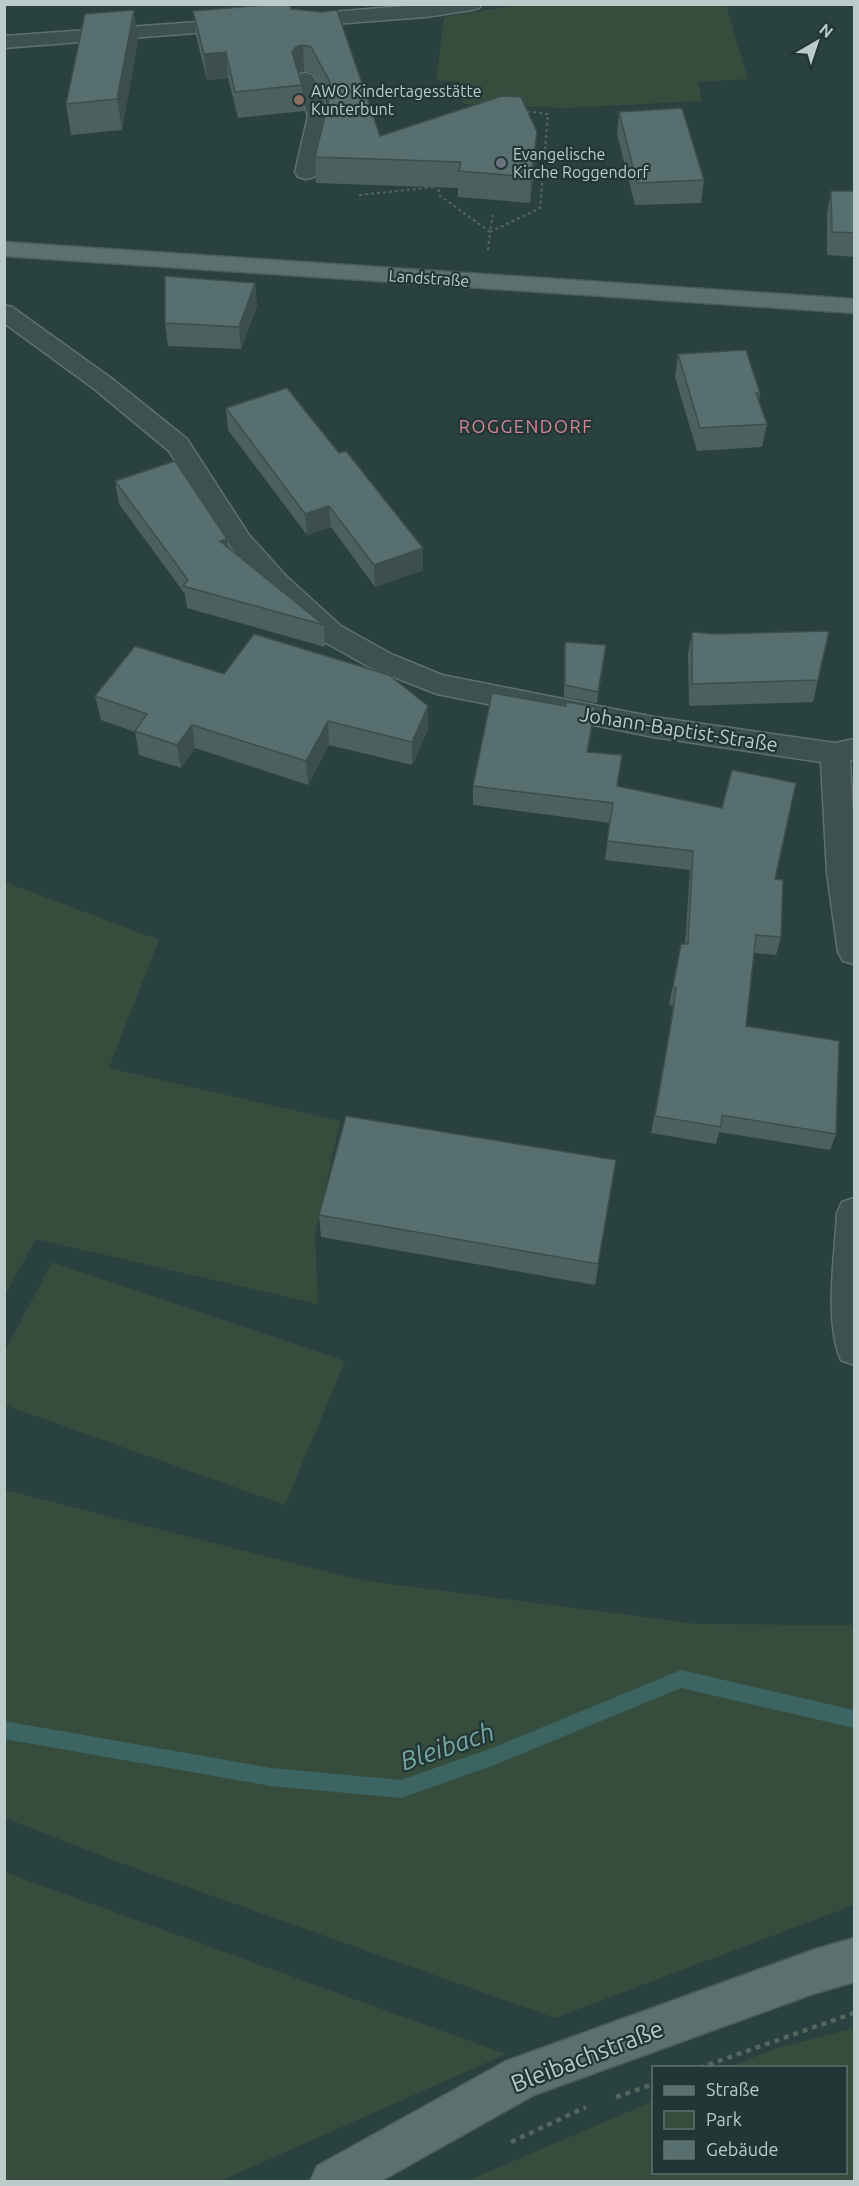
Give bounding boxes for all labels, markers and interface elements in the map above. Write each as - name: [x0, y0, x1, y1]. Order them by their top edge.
- north arrow: [787, 12, 847, 72]
- text: N: [816, 20, 837, 41]
- place label: AWO Kindertagesstätte Kunterbunt: [311, 82, 482, 118]
- marker: AWO Kindertagesstätte Kunterbunt: [292, 93, 306, 107]
- place label: Evangelische Kirche Roggendorf: [513, 145, 650, 181]
- marker: Evangelische Kirche Roggendorf: [494, 156, 508, 170]
- street label: Landstraße: [388, 266, 470, 290]
- district label: ROGGENDORF: [459, 416, 593, 436]
- street label: Johann-Baptist-Straße: [578, 702, 780, 756]
- water label: Bleibach: [396, 1716, 498, 1776]
- street label: Bleibachstraße: [507, 2015, 667, 2097]
- legend: [652, 2066, 847, 2174]
- text: Straße: [706, 2079, 759, 2099]
- text: Park: [706, 2109, 742, 2129]
- text: Gebäude: [706, 2139, 778, 2159]

